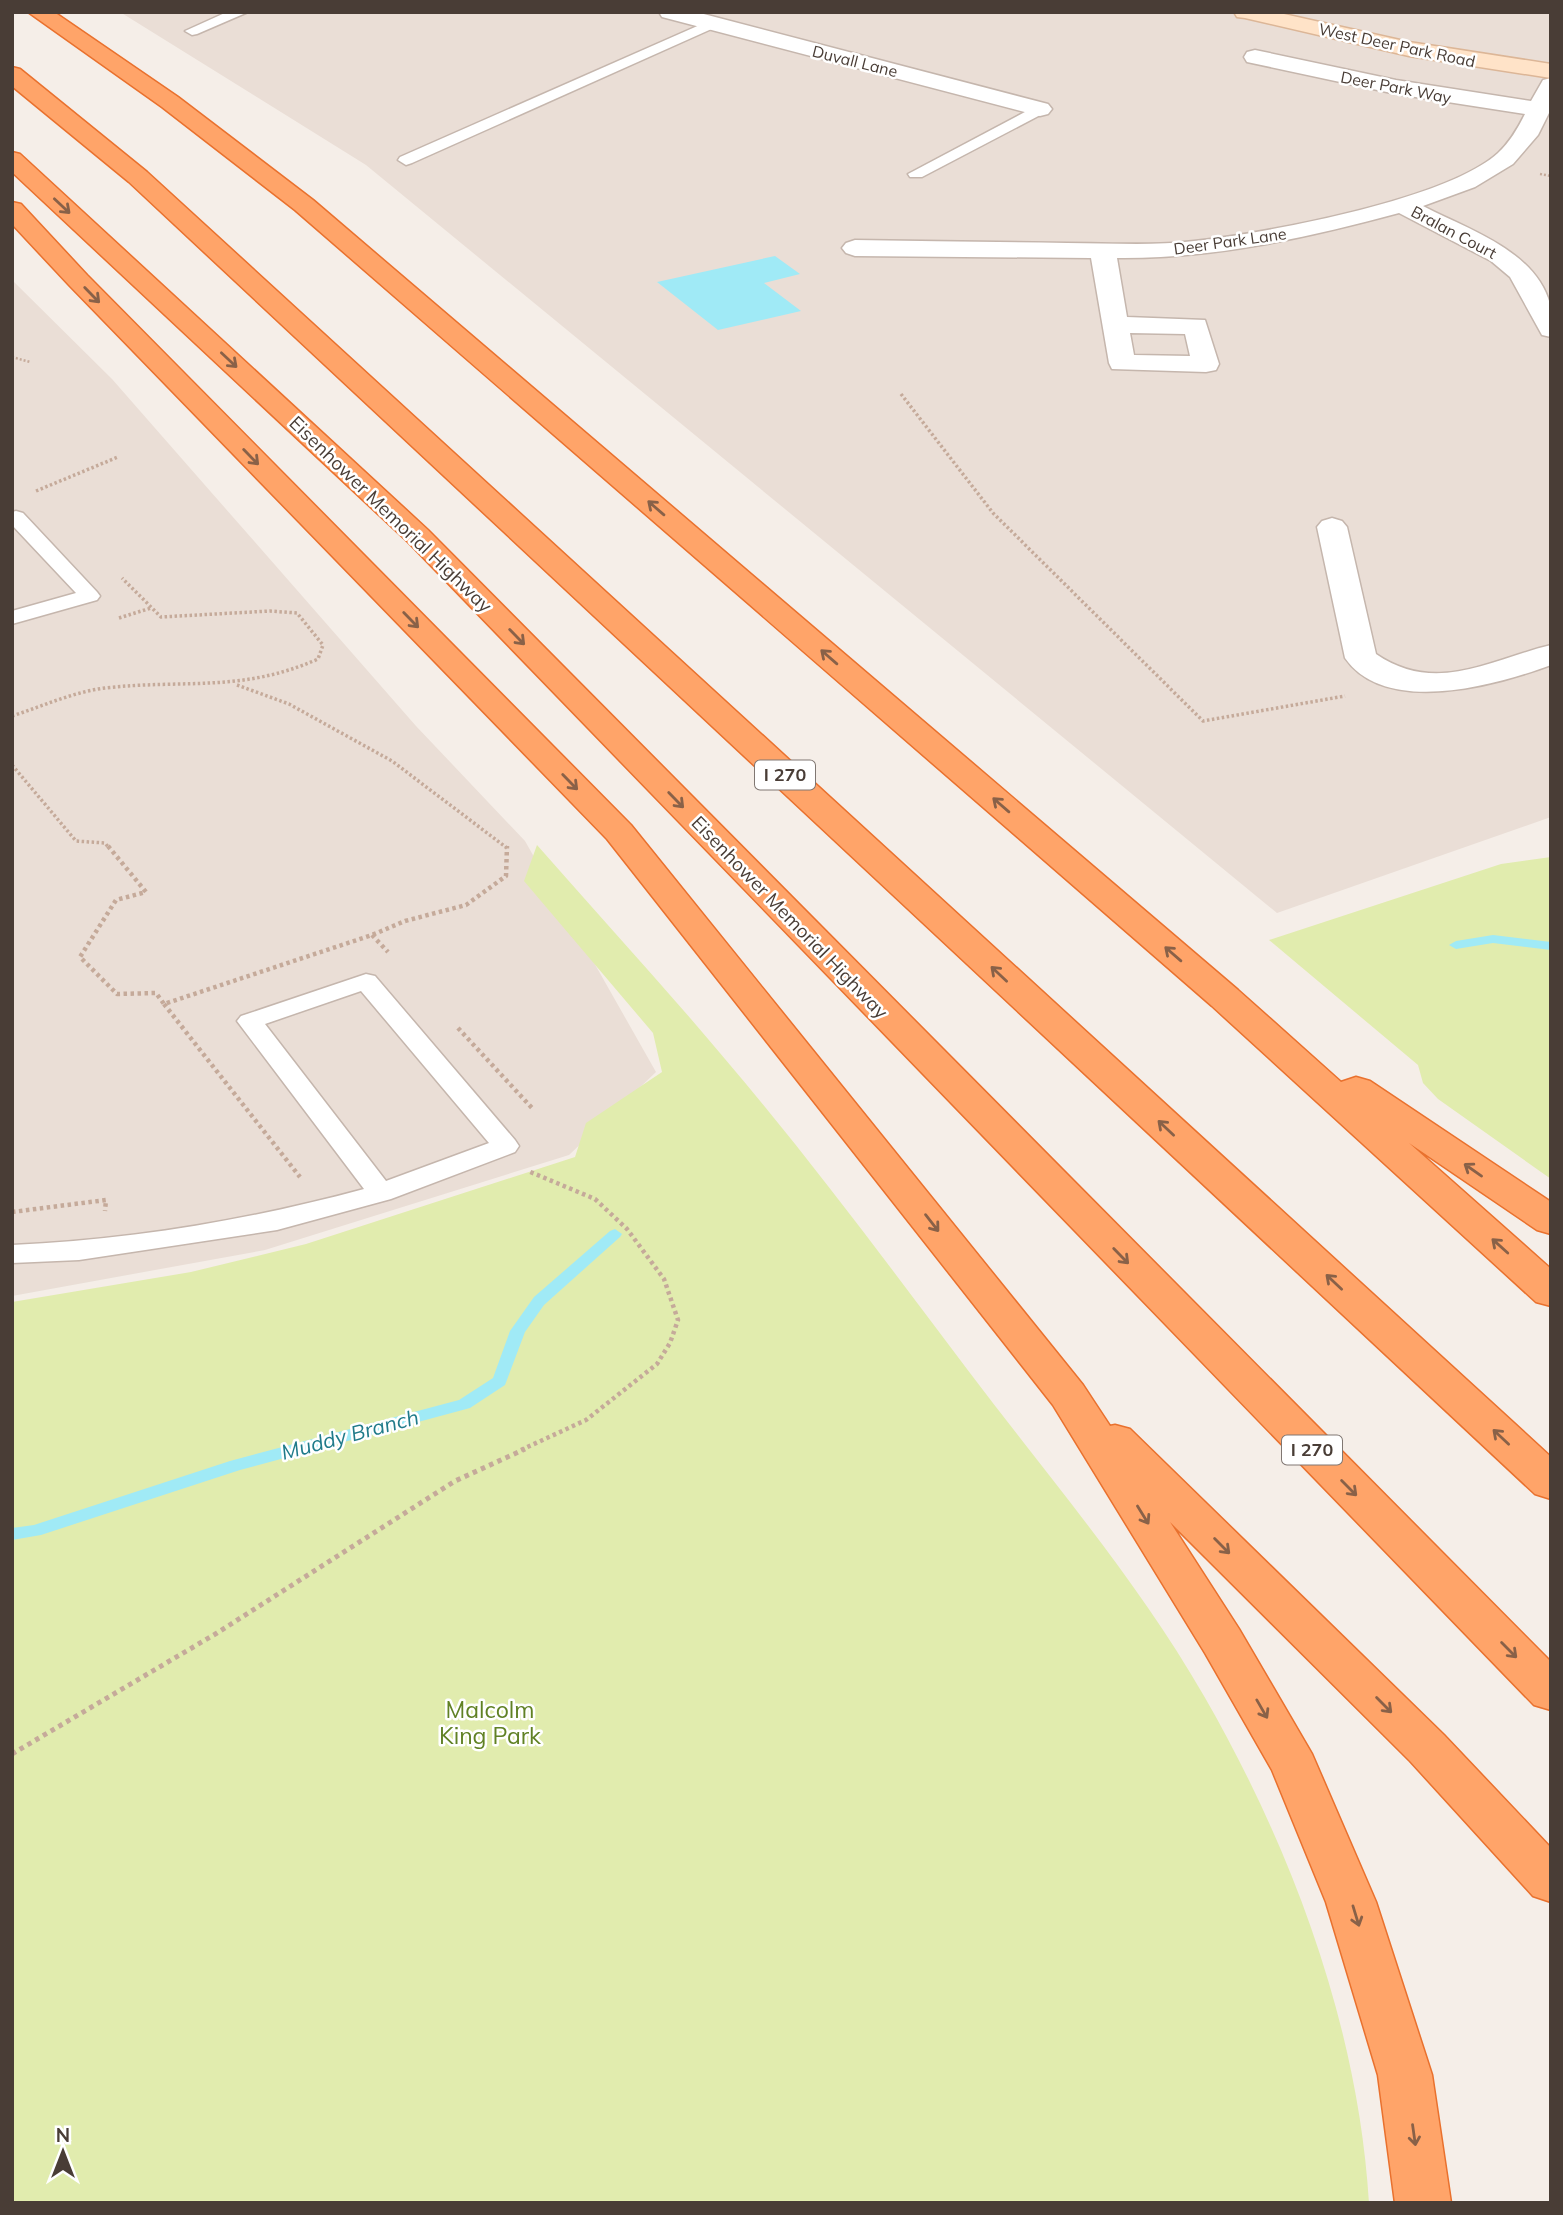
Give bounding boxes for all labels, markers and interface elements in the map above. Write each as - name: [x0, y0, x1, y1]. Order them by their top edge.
- street label: West Deer Park Road: [1317, 19, 1477, 71]
- street label: Duvall Lane: [810, 41, 900, 81]
- street label: Deer Park Way: [1339, 66, 1453, 108]
- one-way arrow: [53, 197, 70, 214]
- street label: Bralan Court: [1408, 201, 1500, 263]
- street label: Deer Park Lane: [1172, 223, 1288, 259]
- one-way arrow: [84, 286, 101, 303]
- one-way arrow: [220, 352, 237, 369]
- street label: Eisenhower Memorial Highway: [285, 411, 497, 617]
- one-way arrow: [243, 448, 260, 465]
- one-way arrow: [648, 500, 666, 516]
- one-way arrow: [402, 611, 419, 628]
- one-way arrow: [508, 628, 525, 645]
- one-way arrow: [820, 649, 838, 665]
- road number: I 270: [755, 760, 815, 790]
- one-way arrow: [561, 773, 578, 790]
- one-way arrow: [667, 791, 684, 808]
- one-way arrow: [992, 797, 1010, 813]
- street label: Eisenhower Memorial Highway: [687, 811, 893, 1023]
- one-way arrow: [1165, 946, 1183, 962]
- one-way arrow: [991, 965, 1008, 982]
- one-way arrow: [1157, 1120, 1175, 1136]
- one-way arrow: [1464, 1163, 1483, 1177]
- one-way arrow: [925, 1213, 940, 1232]
- one-way arrow: [1491, 1238, 1509, 1254]
- one-way arrow: [1113, 1247, 1130, 1264]
- one-way arrow: [1326, 1274, 1343, 1291]
- water label: Muddy Branch: [278, 1403, 421, 1465]
- one-way arrow: [1492, 1429, 1510, 1445]
- road number: I 270: [1282, 1436, 1342, 1464]
- one-way arrow: [1341, 1480, 1358, 1497]
- one-way arrow: [1137, 1504, 1151, 1524]
- one-way arrow: [1213, 1537, 1230, 1554]
- one-way arrow: [1501, 1641, 1518, 1658]
- park label: Malcolm King Park: [439, 1695, 542, 1750]
- one-way arrow: [1375, 1697, 1392, 1714]
- one-way arrow: [1255, 1699, 1269, 1719]
- one-way arrow: [1350, 1904, 1363, 1926]
- north arrow: [28, 2117, 98, 2187]
- text: N: [56, 2123, 70, 2147]
- one-way arrow: [1407, 2123, 1420, 2146]

